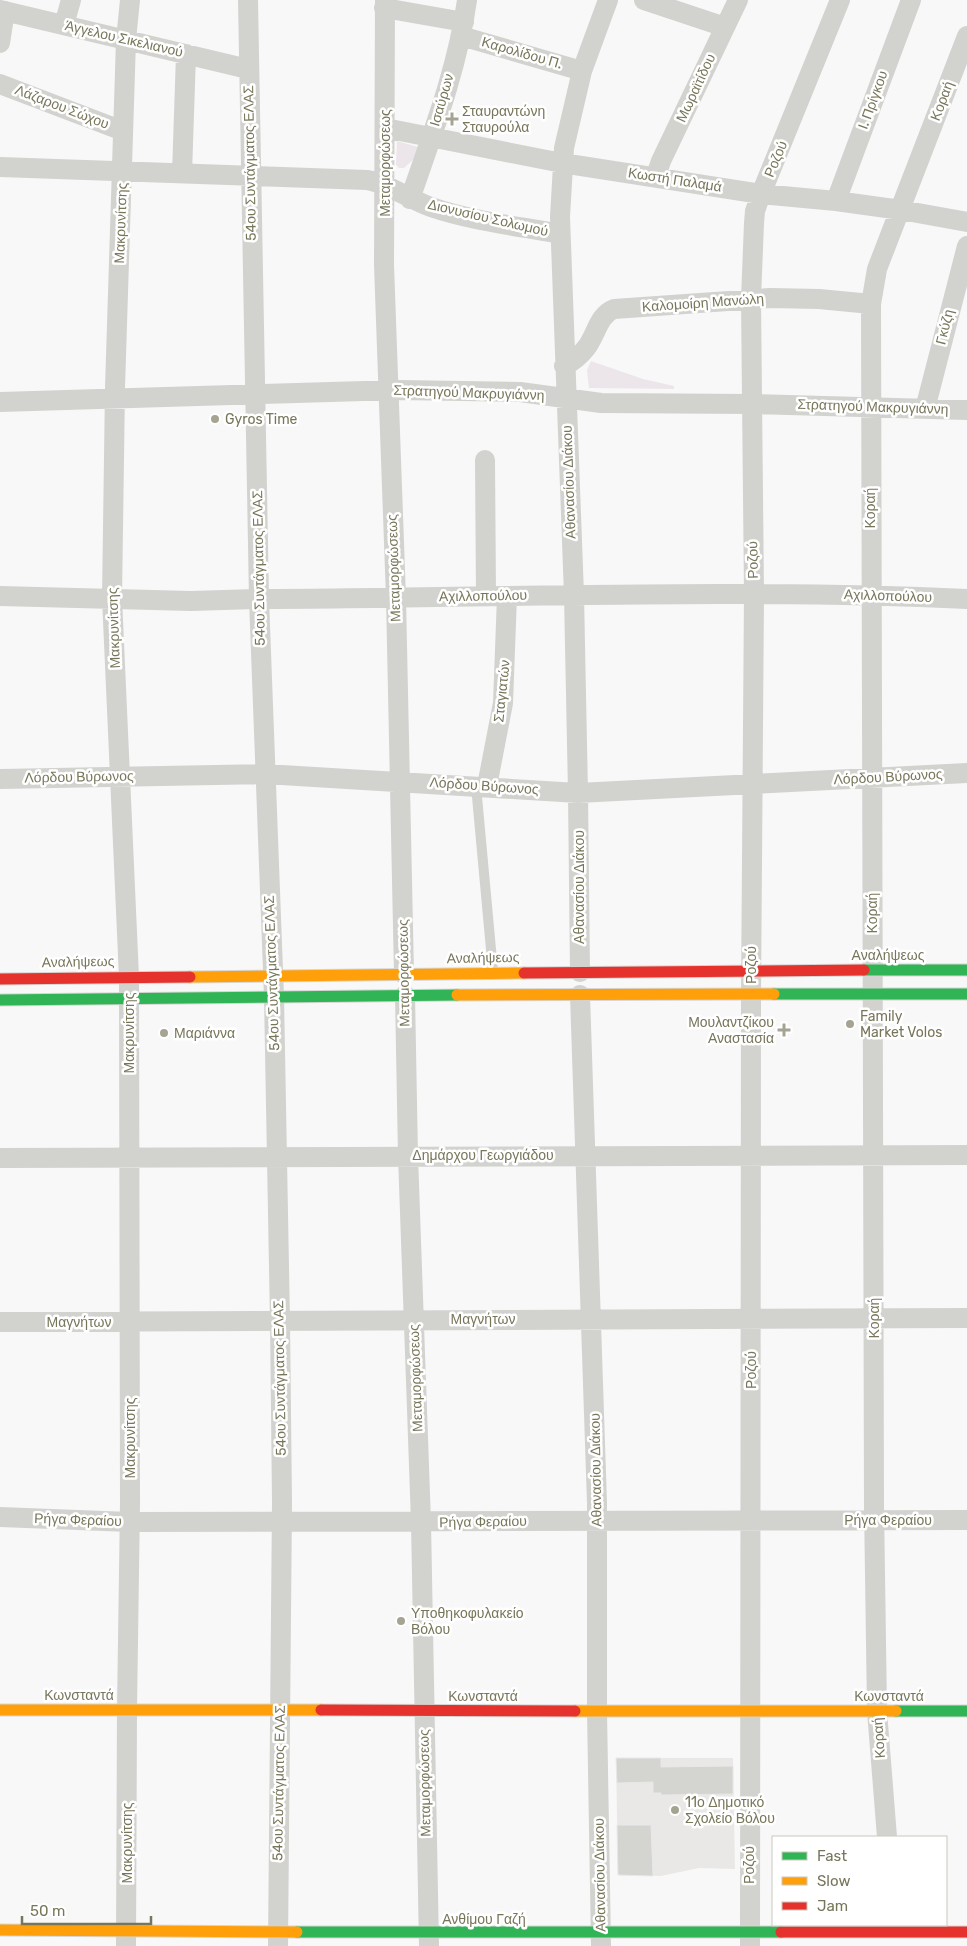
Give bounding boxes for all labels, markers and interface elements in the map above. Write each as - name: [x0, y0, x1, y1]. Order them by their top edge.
- street label: Άγγελου Σικελιανού: [63, 17, 185, 61]
- street label: Καρολίδου Π.: [480, 33, 564, 73]
- street label: Μωραϊτίδου: [673, 51, 719, 125]
- street label: Ι. Πρίγκου: [855, 68, 891, 132]
- street label: Ισαύρων: [426, 72, 458, 128]
- street label: Κοραή: [927, 79, 957, 123]
- street label: Λάζαρου Σώχου: [13, 81, 111, 133]
- street label: 54ου Συντάγματος ΕΛΑΣ: [240, 85, 260, 241]
- place label: Σταυραντώνη Σταυρούλα: [462, 103, 545, 136]
- street label: Μεταμορφώσεως: [377, 109, 394, 217]
- marker: Σταυραντώνη Σταυρούλα: [446, 113, 458, 125]
- street label: Ροζού: [761, 138, 791, 180]
- street label: Κωστή Παλαμά: [627, 164, 723, 196]
- street label: Μακρυνίτσης: [111, 182, 131, 264]
- street label: Διονυσίου Σολωμού: [426, 196, 550, 240]
- street label: Καλομοίρη Μανώλη: [641, 290, 765, 316]
- street label: Γκύζη: [932, 307, 958, 347]
- street label: Στρατηγού Μακρυγιάννη: [393, 382, 545, 404]
- street label: Στρατηγού Μακρυγιάννη: [797, 396, 949, 418]
- place label: Gyros Time: [225, 411, 298, 428]
- marker: Gyros Time: [209, 413, 221, 425]
- street label: Αθανασίου Διάκου: [559, 425, 579, 539]
- street label: Κοραή: [862, 488, 879, 528]
- street label: 54ου Συντάγματος ΕΛΑΣ: [249, 490, 269, 646]
- street label: Μεταμορφώσεως: [384, 514, 404, 622]
- street label: Ροζού: [744, 541, 762, 579]
- street label: Αχιλλοπούλου: [844, 586, 932, 606]
- street label: Μακρυνίτσης: [104, 587, 124, 669]
- street label: Αχιλλοπούλου: [439, 587, 527, 605]
- street label: Σταγιατών: [490, 659, 514, 723]
- street label: Λόρδου Βύρωνος: [833, 766, 943, 788]
- street label: Λόρδου Βύρωνος: [24, 768, 134, 786]
- street label: Λόρδου Βύρωνος: [429, 774, 539, 798]
- street label: Αθανασίου Διάκου: [571, 830, 588, 944]
- street label: Κοραή: [864, 893, 881, 933]
- street label: 54ου Συντάγματος ΕΛΑΣ: [261, 895, 283, 1051]
- street label: Μεταμορφώσεως: [395, 919, 413, 1027]
- street label: Ροζού: [743, 946, 760, 984]
- street label: Αναλήψεως: [852, 947, 925, 964]
- street label: Αναλήψεως: [446, 949, 520, 967]
- street label: Αναλήψεως: [41, 953, 115, 971]
- street label: Μακρυνίτσης: [121, 992, 138, 1074]
- place label: Family Market Volos: [860, 1008, 942, 1041]
- place label: Μουλαντζίκου Αναστασία: [688, 1014, 774, 1047]
- marker: Family Market Volos: [844, 1018, 856, 1030]
- marker: Μουλαντζίκου Αναστασία: [778, 1024, 790, 1036]
- place label: Μαριάννα: [174, 1025, 235, 1042]
- marker: Μαριάννα: [158, 1027, 170, 1039]
- street label: Δημάρχου Γεωργιάδου: [412, 1147, 554, 1164]
- street label: Κοραή: [866, 1298, 883, 1338]
- street label: 54ου Συντάγματος ΕΛΑΣ: [270, 1300, 290, 1456]
- street label: Μαγνήτων: [451, 1311, 515, 1328]
- street label: Μαγνήτων: [47, 1314, 111, 1331]
- street label: Μεταμορφώσεως: [406, 1324, 426, 1432]
- street label: Ροζού: [743, 1351, 760, 1389]
- street label: Μακρυνίτσης: [122, 1397, 139, 1479]
- street label: Αθανασίου Διάκου: [587, 1413, 605, 1527]
- street label: Ρήγα Φεραίου: [34, 1510, 122, 1530]
- street label: Ρήγα Φεραίου: [844, 1512, 932, 1529]
- street label: Ρήγα Φεραίου: [439, 1513, 527, 1531]
- place label: Υποθηκοφυλακείο Βόλου: [411, 1605, 524, 1638]
- marker: Υποθηκοφυλακείο Βόλου: [395, 1615, 407, 1627]
- street label: Κωνσταντά: [44, 1687, 114, 1704]
- street label: Κωνσταντά: [448, 1688, 518, 1705]
- street label: Κωνσταντά: [854, 1688, 924, 1705]
- street label: 54ου Συντάγματος ΕΛΑΣ: [269, 1705, 289, 1861]
- street label: Κοραή: [869, 1717, 889, 1759]
- street label: Μεταμορφώσεως: [416, 1729, 434, 1837]
- place label: 11ο Δημοτικό Σχολείο Βόλου: [685, 1794, 775, 1827]
- street label: Μακρυνίτσης: [119, 1802, 136, 1884]
- marker: 11ο Δημοτικό Σχολείο Βόλου: [669, 1804, 681, 1816]
- street label: Αθανασίου Διάκου: [591, 1818, 609, 1932]
- legend: [772, 1836, 947, 1926]
- street label: Ροζού: [741, 1846, 758, 1884]
- text: Fast: [817, 1847, 847, 1865]
- text: Slow: [817, 1872, 850, 1890]
- scale bar: [22, 1894, 151, 1926]
- text: Jam: [817, 1897, 848, 1915]
- text: 50 m: [30, 1902, 65, 1920]
- street label: Ανθίμου Γαζή: [442, 1911, 526, 1928]

